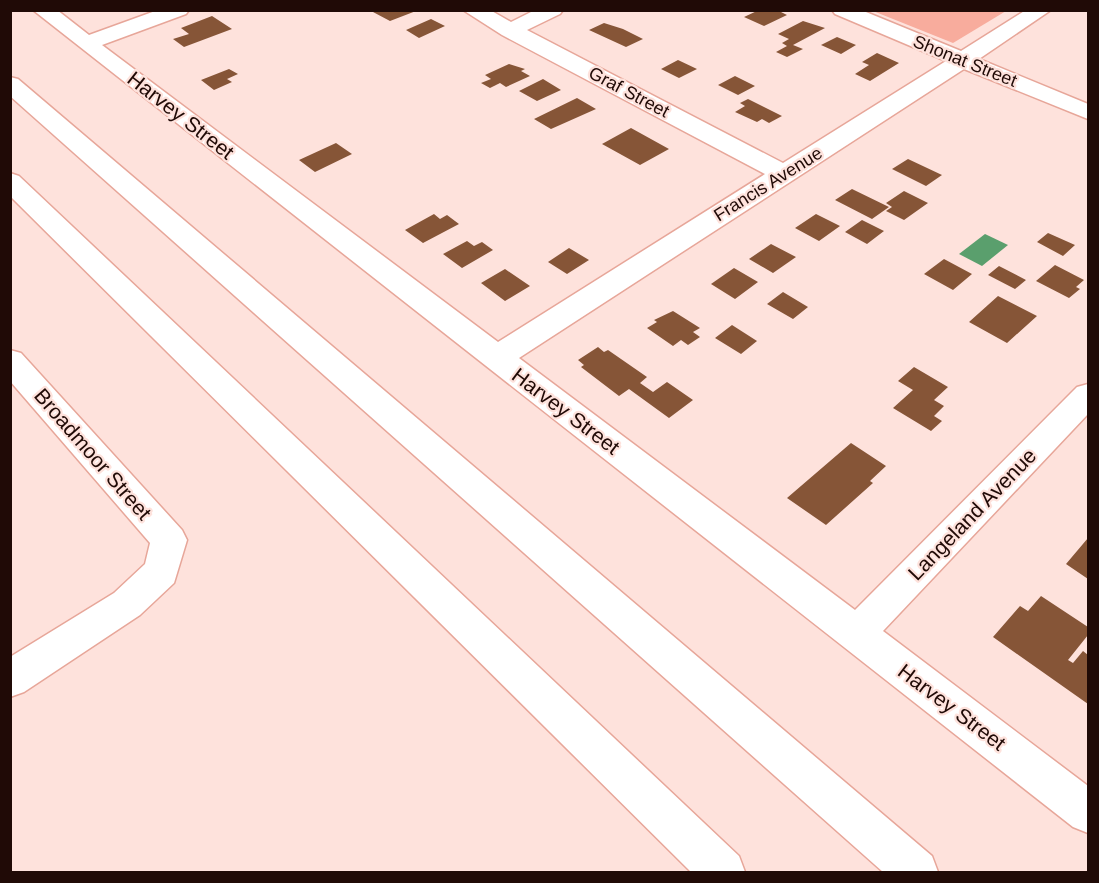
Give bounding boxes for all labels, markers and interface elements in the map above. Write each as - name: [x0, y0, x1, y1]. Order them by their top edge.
- street label: Shonat Street: [910, 31, 1020, 91]
- street label: Graf Street: [585, 63, 673, 121]
- street label: Harvey Street: [123, 66, 239, 164]
- street label: Francis Avenue: [710, 143, 826, 225]
- street label: Harvey Street: [508, 363, 624, 459]
- street label: Broadmoor Street: [30, 384, 156, 524]
- street label: Langeland Avenue: [903, 444, 1041, 584]
- street label: Harvey Street: [894, 659, 1010, 755]

